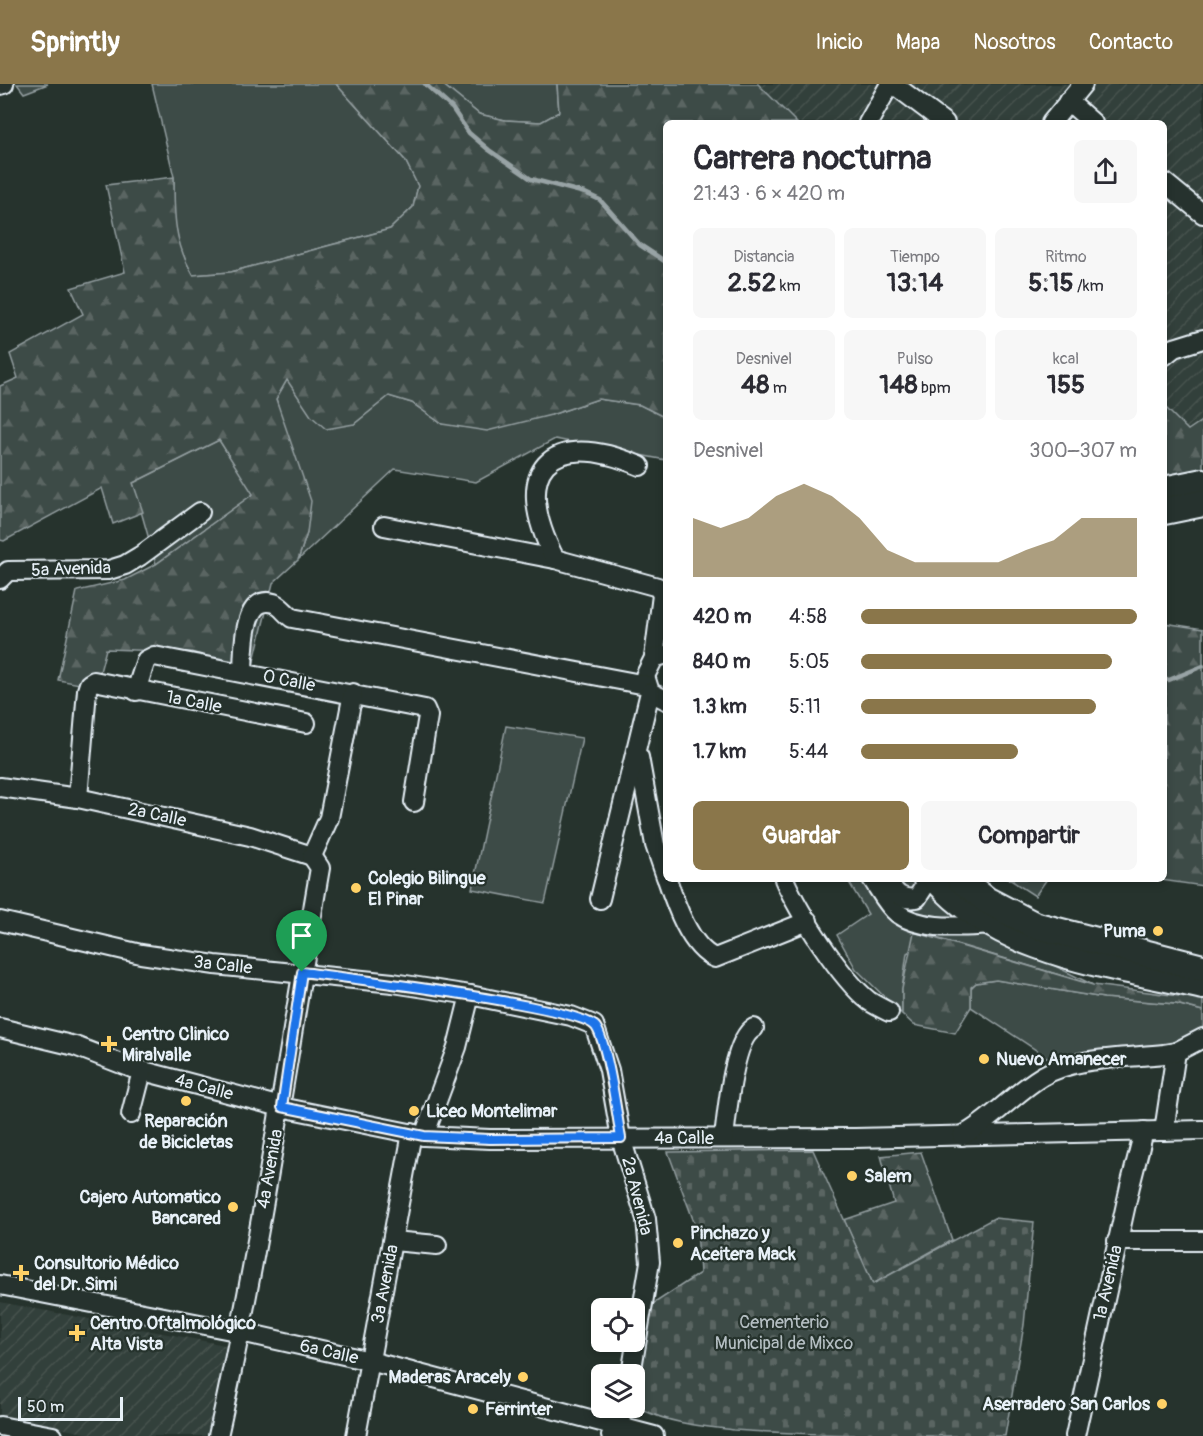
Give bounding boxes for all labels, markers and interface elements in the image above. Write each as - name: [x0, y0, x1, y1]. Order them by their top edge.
- text: Sprintly: [30, 25, 120, 60]
- text: Inicio: [816, 29, 863, 56]
- text: Mapa: [896, 29, 940, 56]
- text: Nosotros: [973, 29, 1056, 56]
- text: Contacto: [1089, 29, 1173, 56]
- text: Carrera nocturna: [693, 138, 932, 179]
- button: share: [1074, 140, 1137, 203]
- text: 21:43 · 6 × 420 m: [693, 181, 845, 206]
- text: Distancia: [734, 247, 794, 267]
- text: Tiempo: [890, 247, 940, 267]
- text: Ritmo: [1045, 247, 1087, 267]
- text: 2.52: [727, 267, 776, 299]
- text: 13:14: [887, 267, 943, 299]
- text: 5:15: [1028, 267, 1074, 299]
- text: km: [776, 276, 801, 296]
- text: /km: [1074, 276, 1104, 296]
- text: Desnivel: [736, 349, 792, 369]
- text: Pulso: [897, 349, 933, 369]
- text: kcal: [1053, 349, 1079, 369]
- text: 48: [741, 369, 769, 401]
- text: 148: [879, 369, 918, 401]
- text: 155: [1047, 369, 1085, 401]
- text: m: [769, 378, 787, 398]
- text: bpm: [918, 378, 951, 398]
- text: Desnivel: [693, 438, 763, 463]
- text: 300–307 m: [1029, 438, 1137, 463]
- street label: 5a Avenida: [31, 556, 111, 582]
- text: 420 m: [693, 604, 752, 629]
- text: 4:58: [789, 604, 827, 629]
- text: 840 m: [693, 649, 750, 674]
- text: 5:05: [789, 649, 830, 674]
- street label: 0 Calle: [261, 665, 317, 697]
- street label: 1a Calle: [164, 685, 224, 719]
- text: 1.3 km: [693, 694, 747, 719]
- text: 5:11: [789, 694, 821, 719]
- text: 1.7 km: [693, 739, 746, 764]
- text: 5:44: [789, 739, 828, 764]
- street label: 2a Calle: [126, 798, 188, 832]
- button: Guardar: [693, 801, 909, 870]
- button: Compartir: [921, 801, 1137, 870]
- place label: Colegio Bilingue El Pinar: [368, 867, 487, 911]
- marker: Colegio Bilingue El Pinar: [349, 881, 363, 895]
- pin: [276, 910, 327, 972]
- icon: arrive: [285, 919, 318, 952]
- place label: Puma: [1103, 920, 1147, 943]
- marker: Puma: [1151, 924, 1165, 938]
- street label: 3a Calle: [192, 950, 254, 980]
- place label: Centro Clinico Miralvalle: [122, 1023, 229, 1067]
- marker: Centro Clinico Miralvalle: [100, 1035, 118, 1053]
- place label: Nuevo Amanecer: [996, 1048, 1127, 1071]
- marker: Nuevo Amanecer: [977, 1052, 991, 1066]
- street label: 4a Calle: [172, 1068, 236, 1106]
- marker: Reparación de Bicicletas: [179, 1094, 193, 1108]
- place label: Liceo Montelimar: [426, 1100, 558, 1123]
- marker: Liceo Montelimar: [407, 1104, 421, 1118]
- place label: Reparación de Bicicletas: [139, 1110, 234, 1154]
- street label: 4a Avenida: [252, 1127, 288, 1211]
- street label: 4a Calle: [654, 1127, 714, 1150]
- street label: 2a Avenida: [616, 1154, 658, 1238]
- place label: Salem: [864, 1165, 912, 1188]
- marker: Salem: [845, 1169, 859, 1183]
- place label: Cajero Automatico Bancared: [79, 1186, 221, 1230]
- marker: Cajero Automatico Bancared: [226, 1200, 240, 1214]
- place label: Pinchazo y Aceitera Mack: [690, 1222, 796, 1266]
- marker: Pinchazo y Aceitera Mack: [671, 1236, 685, 1250]
- street label: 3a Avenida: [366, 1242, 404, 1326]
- street label: 1a Avenida: [1088, 1243, 1128, 1323]
- place label: Consultorio Médico del Dr. Simi: [34, 1252, 179, 1296]
- marker: Consultorio Médico del Dr. Simi: [12, 1264, 30, 1282]
- map controls: [591, 1298, 645, 1418]
- button: locate: [591, 1298, 645, 1352]
- park label: Cementerio Municipal de Mixco: [715, 1311, 854, 1355]
- place label: Centro Oftalmológico Alta Vista: [90, 1312, 256, 1356]
- marker: Centro Oftalmológico Alta Vista: [68, 1324, 86, 1342]
- street label: 6a Calle: [297, 1334, 361, 1370]
- button: layers: [591, 1364, 645, 1418]
- place label: Maderas Aracely: [389, 1366, 511, 1389]
- marker: Maderas Aracely: [516, 1370, 530, 1384]
- place label: Aserradero San Carlos: [982, 1393, 1151, 1416]
- scale bar: [18, 1394, 123, 1422]
- text: 50 m: [27, 1397, 64, 1417]
- marker: Aserradero San Carlos: [1155, 1397, 1169, 1411]
- place label: Ferrinter: [485, 1398, 553, 1421]
- marker: Ferrinter: [466, 1402, 480, 1416]

